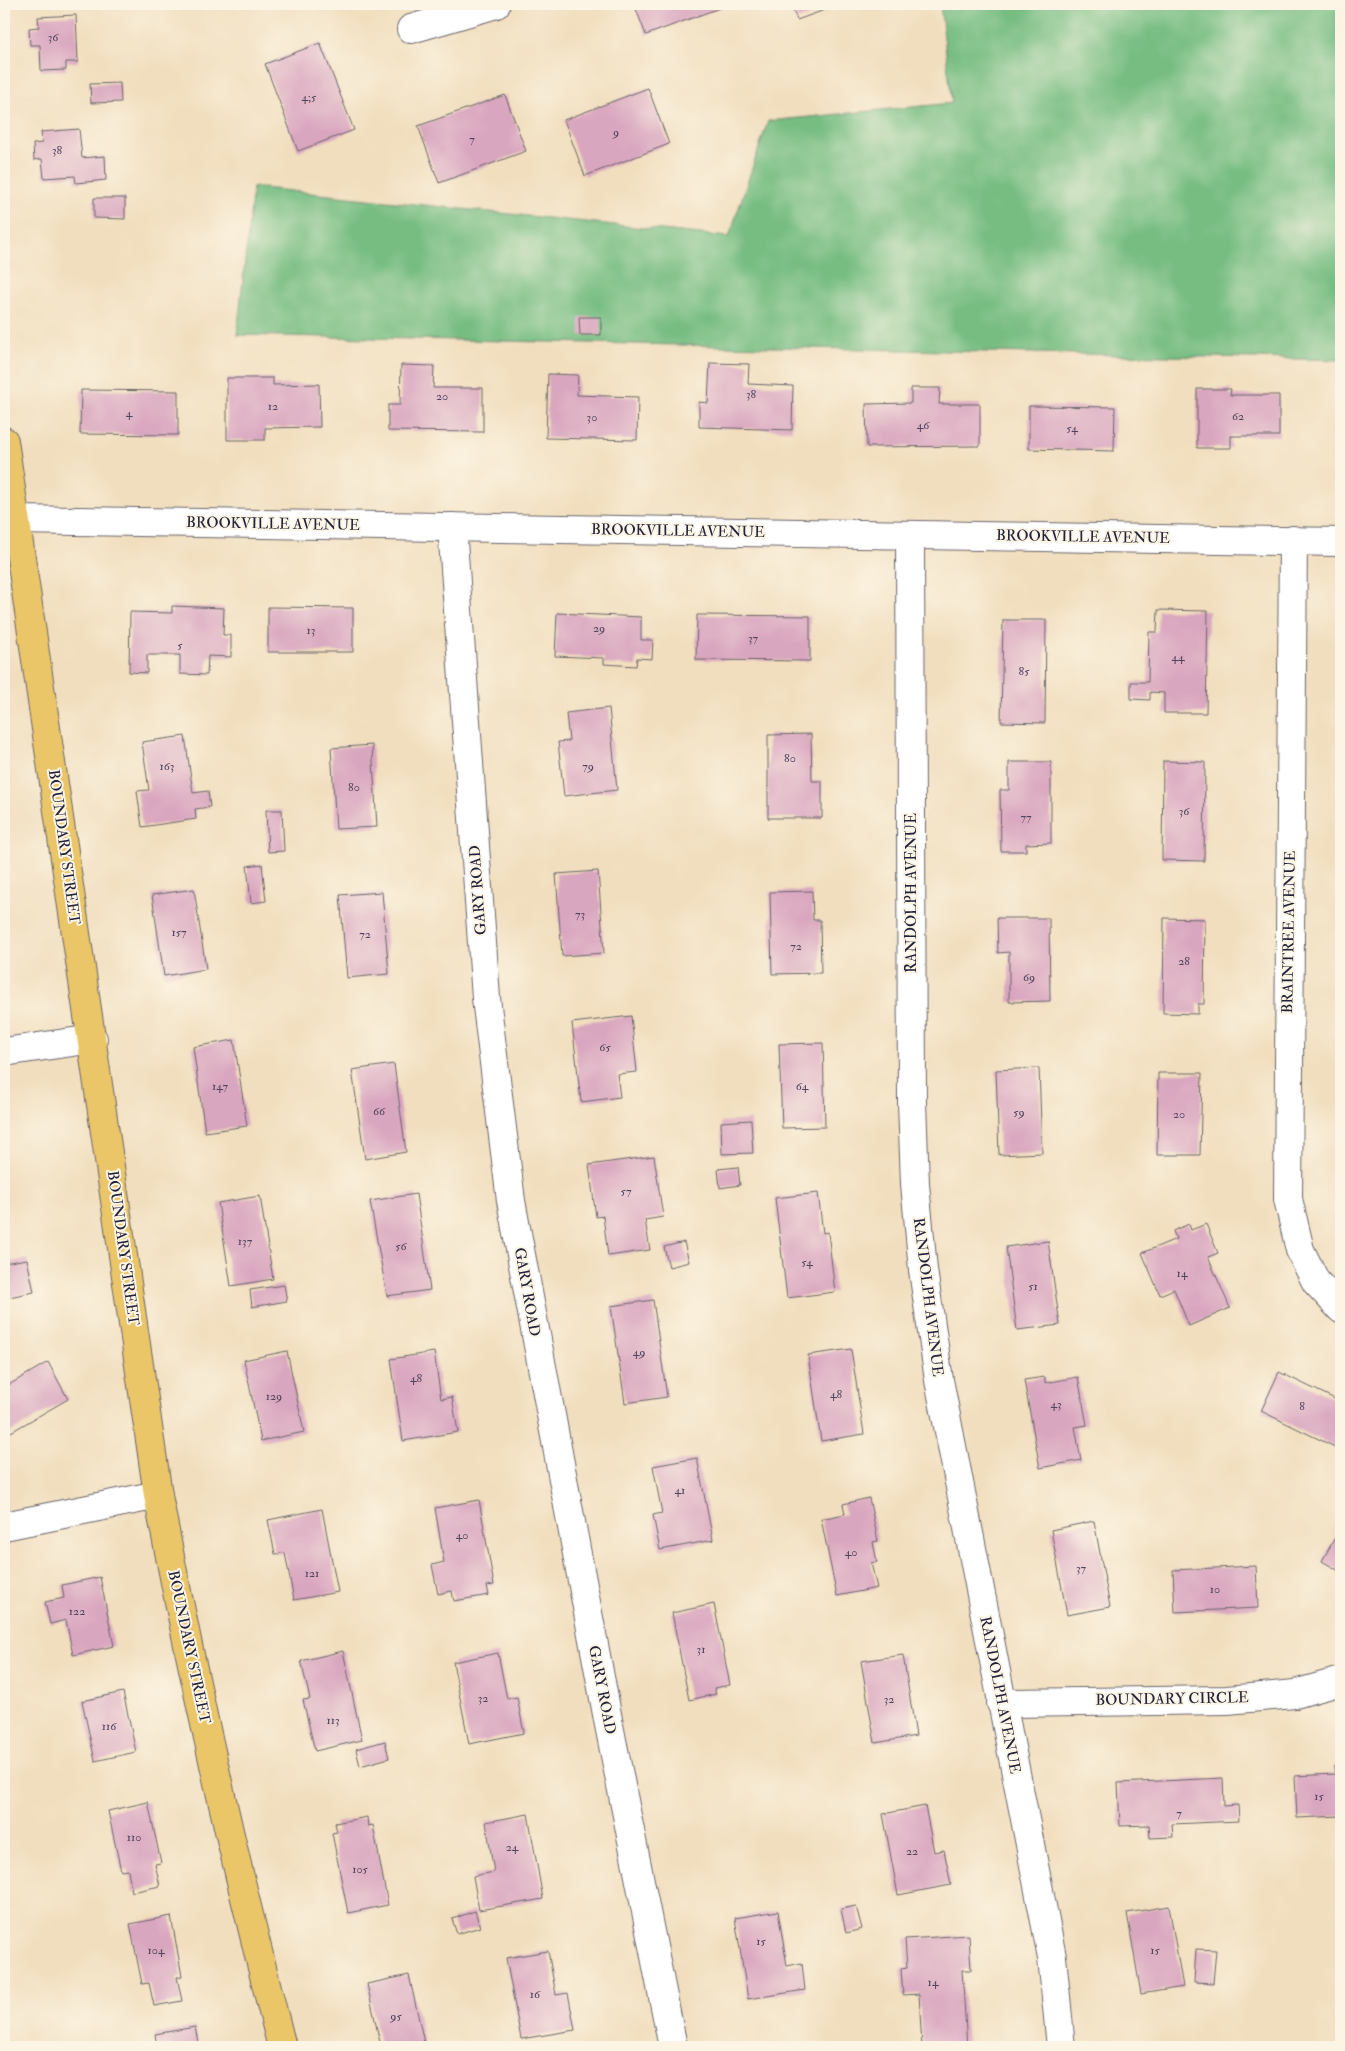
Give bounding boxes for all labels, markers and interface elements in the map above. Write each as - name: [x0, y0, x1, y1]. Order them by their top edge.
- house number: 36: [48, 30, 59, 45]
- house number: 4;5: [302, 90, 317, 105]
- house number: 9: [612, 125, 619, 140]
- house number: 7: [469, 132, 475, 147]
- house number: 38: [52, 143, 62, 158]
- house number: 38: [746, 387, 756, 402]
- house number: 20: [436, 389, 448, 404]
- house number: 12: [268, 399, 278, 414]
- house number: 4: [126, 406, 133, 421]
- house number: 62: [1232, 409, 1244, 424]
- house number: 30: [587, 410, 597, 425]
- house number: 46: [917, 418, 930, 433]
- house number: 54: [1066, 421, 1078, 436]
- street label: BROOKVILLE AVENUE: [186, 513, 360, 535]
- street label: BROOKVILLE AVENUE: [591, 520, 765, 542]
- street label: BROOKVILLE AVENUE: [996, 526, 1170, 548]
- house number: 29: [593, 621, 605, 636]
- house number: 13: [307, 623, 315, 638]
- house number: 37: [748, 631, 759, 646]
- house number: 5: [177, 638, 183, 653]
- house number: 44: [1172, 650, 1185, 665]
- house number: 85: [1019, 664, 1030, 679]
- house number: 80: [784, 751, 796, 766]
- house number: 163: [160, 759, 174, 774]
- house number: 79: [582, 759, 594, 774]
- street label: BOUNDARY STREET: [44, 768, 84, 926]
- house number: 80: [348, 780, 360, 795]
- house number: 36: [1179, 804, 1190, 819]
- house number: 77: [1020, 810, 1032, 825]
- street label: RANDOLPH AVENUE: [902, 813, 921, 973]
- street label: GARY ROAD: [465, 844, 491, 936]
- street label: BRAINTREE AVENUE: [1278, 850, 1300, 1014]
- house number: 73: [575, 907, 585, 922]
- house number: 157: [171, 925, 187, 940]
- house number: 72: [359, 927, 371, 942]
- house number: 72: [790, 939, 802, 954]
- house number: 28: [1178, 954, 1190, 969]
- house number: 69: [1023, 970, 1035, 985]
- house number: 65: [599, 1040, 611, 1055]
- house number: 147: [212, 1079, 228, 1094]
- house number: 64: [796, 1079, 809, 1094]
- house number: 66: [373, 1104, 386, 1119]
- house number: 59: [1013, 1105, 1025, 1120]
- house number: 20: [1173, 1107, 1185, 1122]
- street label: BOUNDARY STREET: [103, 1169, 143, 1327]
- house number: 57: [621, 1184, 632, 1199]
- street label: RANDOLPH AVENUE: [909, 1216, 947, 1378]
- house number: 137: [238, 1234, 253, 1249]
- house number: 56: [395, 1239, 408, 1254]
- street label: GARY ROAD: [510, 1246, 544, 1338]
- house number: 54: [801, 1255, 813, 1270]
- house number: 14: [1177, 1266, 1188, 1281]
- house number: 51: [1028, 1279, 1038, 1294]
- house number: 49: [633, 1345, 645, 1360]
- house number: 48: [410, 1371, 422, 1386]
- house number: 48: [830, 1387, 842, 1402]
- house number: 129: [266, 1389, 282, 1404]
- house number: 43: [1050, 1397, 1062, 1412]
- house number: 8: [1299, 1399, 1305, 1414]
- house number: 41: [675, 1483, 685, 1498]
- house number: 40: [456, 1528, 468, 1543]
- house number: 40: [845, 1545, 857, 1560]
- house number: 37: [1076, 1561, 1087, 1576]
- house number: 121: [305, 1566, 319, 1581]
- street label: BOUNDARY STREET: [163, 1569, 215, 1725]
- house number: 10: [1210, 1582, 1220, 1597]
- house number: 122: [69, 1604, 85, 1619]
- street label: RANDOLPH AVENUE: [975, 1615, 1025, 1775]
- house number: 31: [697, 1642, 705, 1657]
- street label: GARY ROAD: [584, 1644, 620, 1736]
- street label: BOUNDARY CIRCLE: [1095, 1688, 1249, 1710]
- house number: 32: [478, 1691, 488, 1706]
- house number: 32: [884, 1692, 894, 1707]
- house number: 113: [326, 1713, 340, 1728]
- house number: 116: [102, 1719, 117, 1734]
- house number: 15: [1314, 1789, 1324, 1804]
- house number: 7: [1176, 1806, 1182, 1821]
- house number: 110: [127, 1830, 141, 1845]
- house number: 24: [506, 1840, 519, 1855]
- house number: 22: [906, 1844, 918, 1859]
- house number: 105: [352, 1862, 369, 1877]
- house number: 15: [756, 1934, 766, 1949]
- house number: 104: [148, 1943, 165, 1958]
- house number: 15: [1150, 1943, 1160, 1958]
- house number: 14: [928, 1975, 939, 1990]
- house number: 16: [530, 1987, 541, 2002]
- house number: 95: [389, 2009, 402, 2024]

